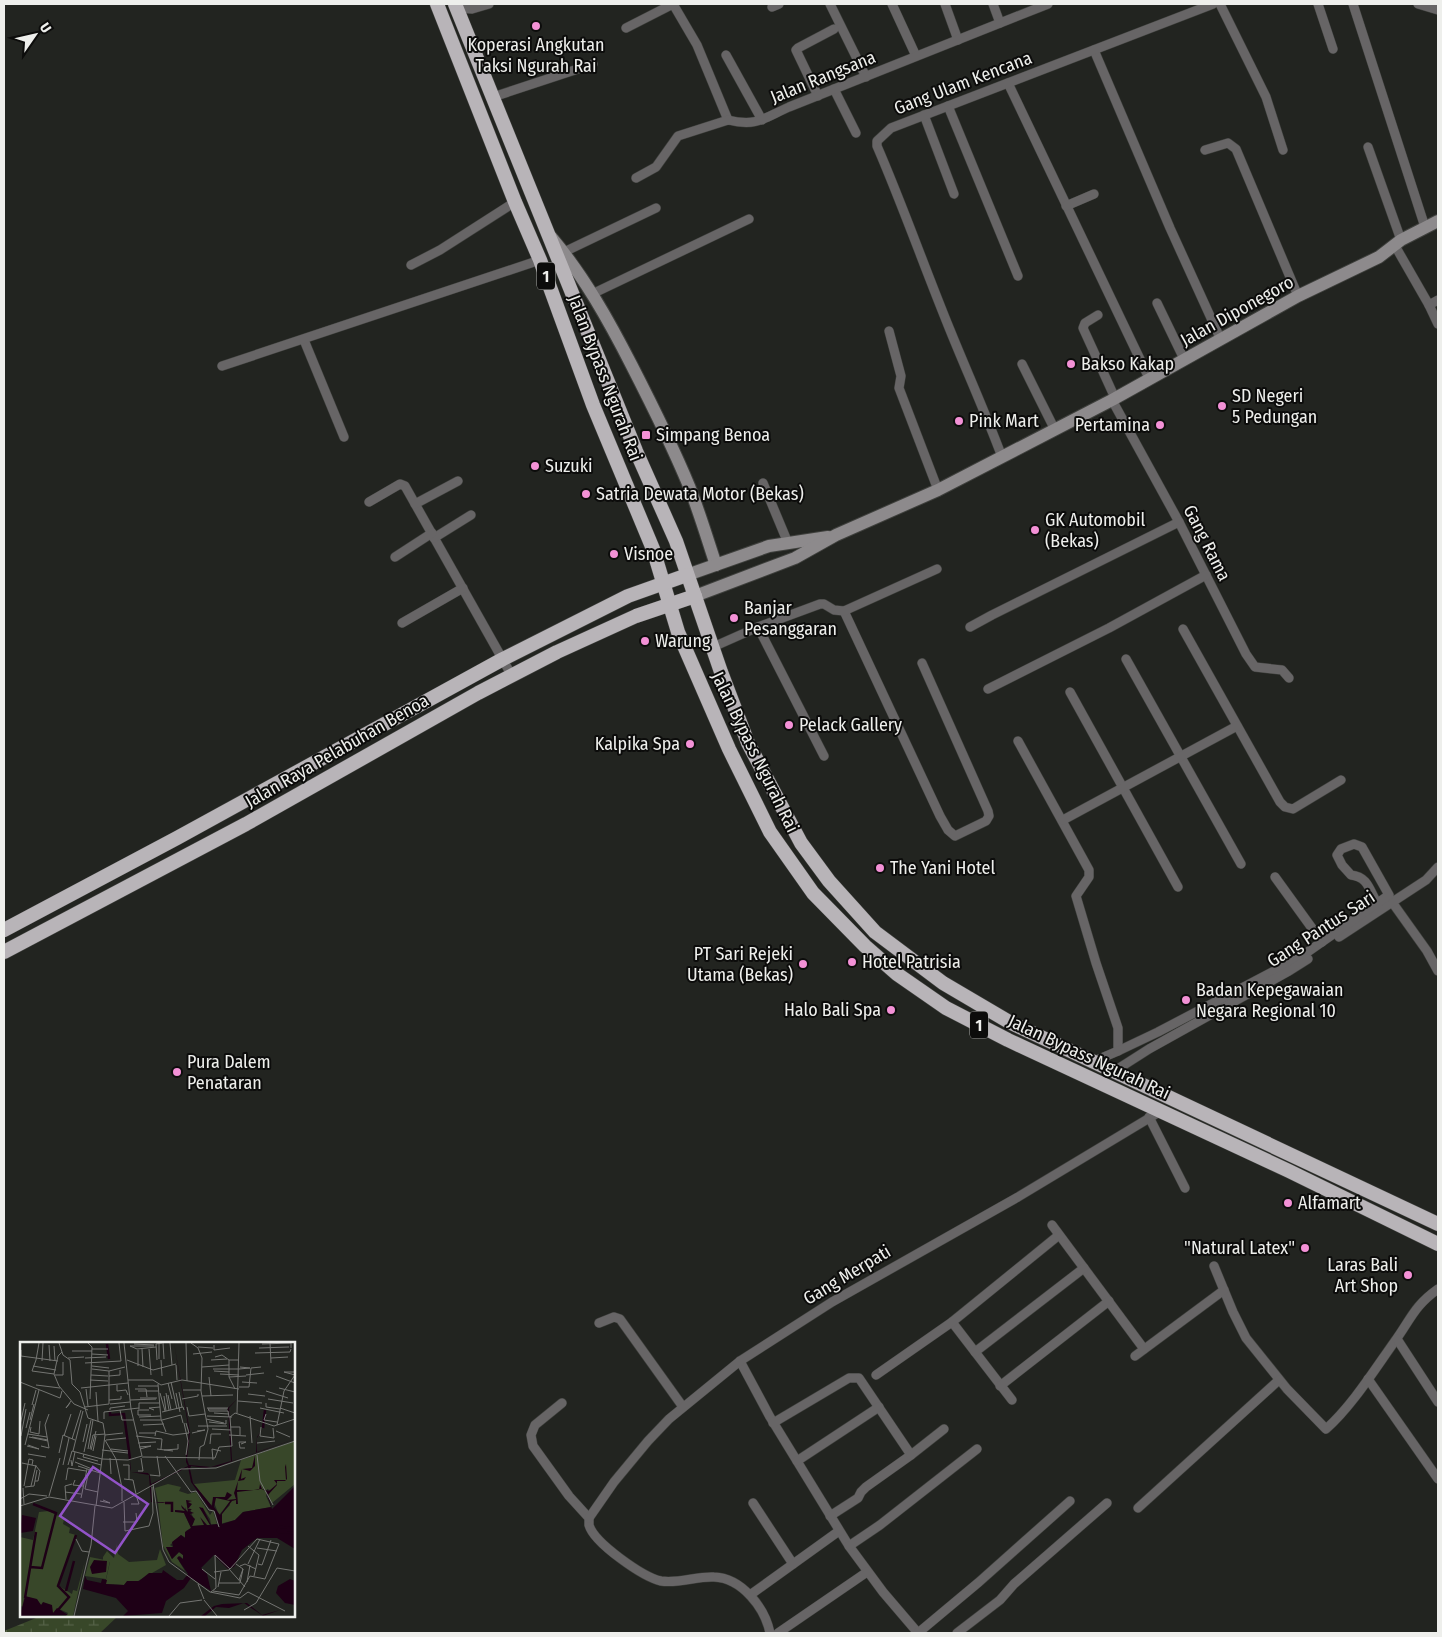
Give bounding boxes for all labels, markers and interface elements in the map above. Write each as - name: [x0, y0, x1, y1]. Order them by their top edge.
- north arrow: [10, 10, 60, 60]
- text: U: [36, 20, 55, 36]
- marker: Koperasi Angkutan Taksi Ngurah Rai: [530, 20, 542, 32]
- place label: Koperasi Angkutan Taksi Ngurah Rai: [467, 34, 605, 77]
- street label: Jalan Rangsana: [767, 46, 879, 108]
- street label: Gang Ulam Kencana: [891, 47, 1035, 119]
- road number: 1: [537, 262, 555, 290]
- street label: Jalan Diponegoro: [1177, 271, 1297, 351]
- street label: Jalan Bypass Ngurah Rai: [563, 292, 647, 464]
- place label: Bakso Kakap: [1081, 353, 1174, 375]
- marker: Bakso Kakap: [1065, 358, 1077, 370]
- place label: SD Negeri 5 Pedungan: [1232, 385, 1317, 428]
- marker: SD Negeri 5 Pedungan: [1216, 400, 1228, 412]
- place label: Pink Mart: [969, 410, 1039, 432]
- place label: Pertamina: [1075, 414, 1150, 436]
- marker: Pink Mart: [953, 415, 965, 427]
- marker: Pertamina: [1154, 419, 1166, 431]
- place label: Simpang Benoa: [656, 424, 770, 446]
- marker: Simpang Benoa: [640, 429, 652, 441]
- place label: Suzuki: [545, 455, 593, 477]
- marker: Suzuki: [529, 460, 541, 472]
- place label: Satria Dewata Motor (Bekas): [596, 483, 804, 505]
- marker: Satria Dewata Motor (Bekas): [580, 488, 592, 500]
- street label: Gang Rama: [1178, 501, 1236, 585]
- place label: GK Automobil (Bekas): [1045, 509, 1145, 552]
- marker: GK Automobil (Bekas): [1029, 524, 1041, 536]
- place label: Visnoe: [624, 543, 673, 565]
- marker: Visnoe: [608, 548, 620, 560]
- place label: Banjar Pesanggaran: [744, 597, 837, 640]
- marker: Banjar Pesanggaran: [728, 612, 740, 624]
- place label: Warung: [655, 630, 711, 652]
- marker: Warung: [639, 635, 651, 647]
- street label: Jalan Bypass Ngurah Rai: [707, 668, 803, 836]
- street label: Jalan Raya Pelabuhan Benoa: [241, 689, 433, 813]
- place label: Pelack Gallery: [799, 714, 902, 736]
- marker: Pelack Gallery: [783, 719, 795, 731]
- place label: Kalpika Spa: [595, 733, 680, 755]
- marker: Kalpika Spa: [684, 738, 696, 750]
- place label: The Yani Hotel: [890, 857, 995, 879]
- marker: The Yani Hotel: [874, 862, 886, 874]
- street label: Gang Pantus Sari: [1263, 886, 1379, 972]
- place label: PT Sari Rejeki Utama (Bekas): [687, 943, 793, 986]
- place label: Hotel Patrisia: [862, 951, 961, 973]
- marker: Hotel Patrisia: [846, 956, 858, 968]
- marker: PT Sari Rejeki Utama (Bekas): [797, 958, 809, 970]
- place label: Badan Kepegawaian Negara Regional 10: [1196, 979, 1344, 1022]
- marker: Badan Kepegawaian Negara Regional 10: [1180, 994, 1192, 1006]
- place label: Halo Bali Spa: [784, 999, 881, 1021]
- marker: Halo Bali Spa: [885, 1004, 897, 1016]
- street label: Jalan Bypass Ngurah Rai: [1005, 1010, 1173, 1104]
- road number: 1: [970, 1012, 988, 1038]
- place label: Pura Dalem Penataran: [187, 1051, 270, 1094]
- marker: Pura Dalem Penataran: [171, 1066, 183, 1078]
- place label: Alfamart: [1298, 1192, 1361, 1214]
- marker: Alfamart: [1282, 1197, 1294, 1209]
- place label: "Natural Latex": [1184, 1237, 1295, 1259]
- street label: Gang Merpati: [799, 1240, 895, 1310]
- marker: "Natural Latex": [1299, 1242, 1311, 1254]
- place label: Laras Bali Art Shop: [1327, 1254, 1398, 1297]
- marker: Laras Bali Art Shop: [1402, 1269, 1414, 1281]
- inset map: [20, 1342, 295, 1617]

